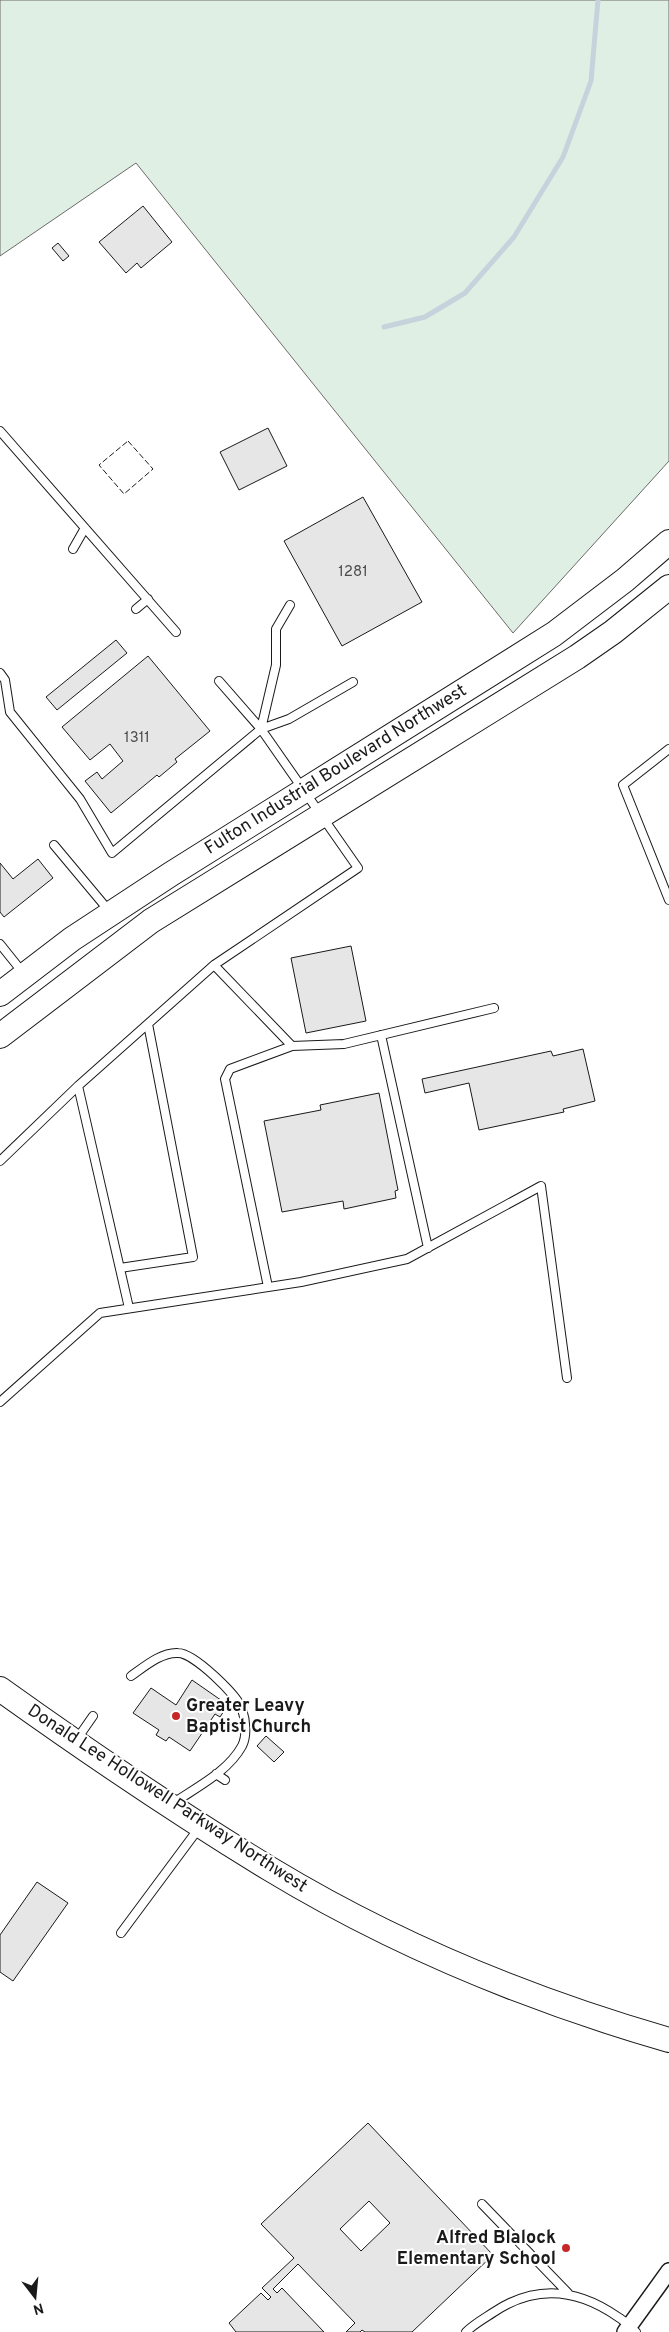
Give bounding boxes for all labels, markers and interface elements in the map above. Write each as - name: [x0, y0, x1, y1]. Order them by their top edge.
- house number: 1281: [338, 563, 368, 582]
- street label: Fulton Industrial Boulevard Northwest: [201, 680, 471, 860]
- house number: 1311: [124, 729, 150, 748]
- place label: Greater Leavy Baptist Church: [186, 1695, 311, 1739]
- street label: Donald Lee Hollowell Parkway Northwest: [23, 1700, 311, 1898]
- marker: Greater Leavy Baptist Church: [170, 1710, 182, 1722]
- place label: Alfred Blalock Elementary School: [397, 2227, 556, 2271]
- marker: Alfred Blalock Elementary School: [560, 2242, 572, 2254]
- north arrow: [10, 2272, 60, 2322]
- text: N: [31, 2298, 45, 2318]

